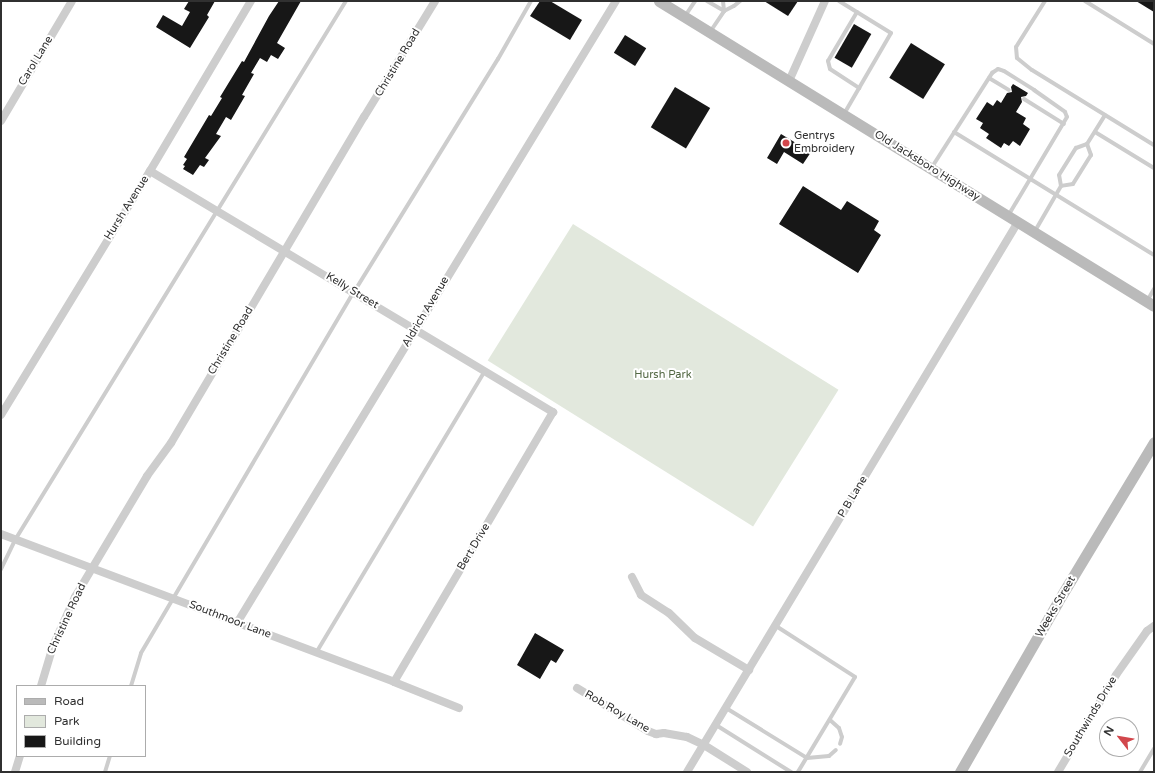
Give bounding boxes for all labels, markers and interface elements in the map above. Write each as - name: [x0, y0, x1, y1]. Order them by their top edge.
- street label: Christine Road: [373, 27, 423, 99]
- street label: Carol Lane: [16, 34, 56, 88]
- street label: Old Jacksboro Highway: [872, 128, 982, 204]
- place label: Gentrys Embroidery: [794, 130, 855, 156]
- marker: Gentrys Embroidery: [781, 138, 791, 148]
- street label: Hursh Avenue: [102, 173, 152, 243]
- street label: Kelly Street: [323, 270, 381, 312]
- street label: Aldrich Avenue: [400, 275, 452, 349]
- street label: Christine Road: [206, 305, 256, 377]
- park label: Hursh Park: [634, 368, 692, 382]
- street label: P B Lane: [835, 474, 871, 520]
- street label: Bert Drive: [455, 521, 493, 573]
- street label: Weeks Street: [1033, 574, 1079, 640]
- street label: Christine Road: [45, 581, 89, 657]
- street label: Southmoor Lane: [187, 598, 273, 642]
- street label: Southwinds Drive: [1062, 674, 1120, 760]
- legend: [16, 685, 146, 757]
- street label: Rob Roy Lane: [582, 688, 652, 736]
- text: Road: [54, 694, 84, 708]
- text: Park: [54, 714, 80, 728]
- north arrow: [1099, 717, 1139, 757]
- text: N: [1101, 724, 1117, 738]
- text: Building: [54, 734, 101, 748]

